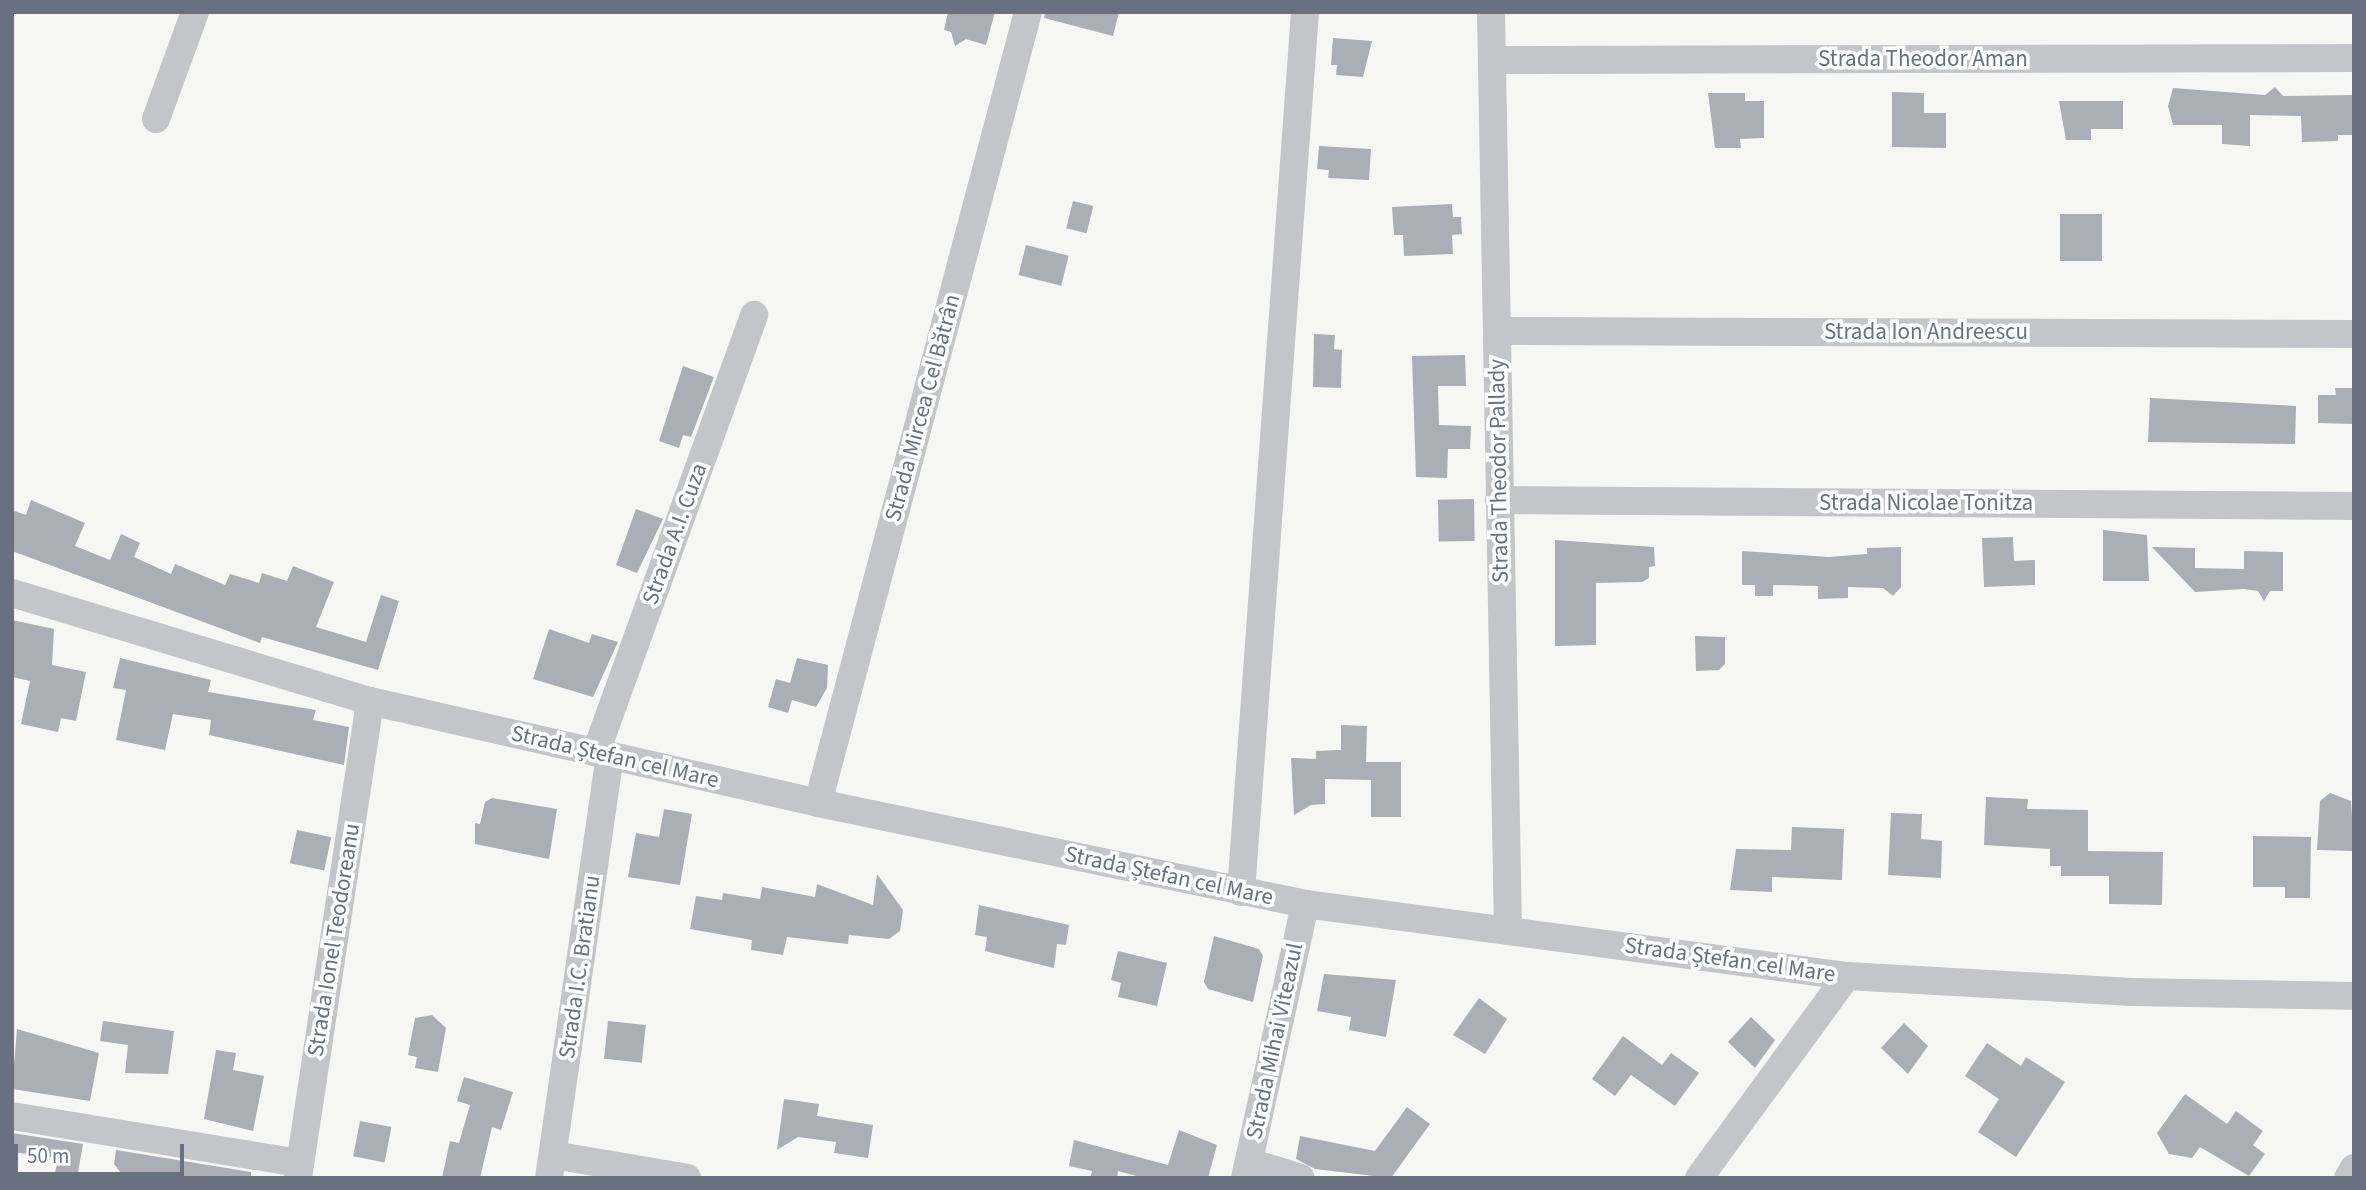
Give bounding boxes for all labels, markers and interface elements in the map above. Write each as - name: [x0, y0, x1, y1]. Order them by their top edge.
- street label: Strada Theodor Aman: [1818, 45, 2028, 73]
- street label: Strada Mircea Cel Bătrân: [879, 291, 967, 525]
- street label: Strada Ion Andreescu: [1824, 318, 2028, 346]
- street label: Strada Theodor Pallady: [1483, 359, 1515, 583]
- street label: Strada A.I. Cuza: [637, 460, 713, 608]
- street label: Strada Nicolae Tonitza: [1819, 489, 2033, 517]
- street label: Strada Ștefan cel Mare: [508, 720, 722, 794]
- street label: Strada Ionel Teodoreanu: [302, 821, 366, 1059]
- street label: Strada Ștefan cel Mare: [1062, 840, 1276, 912]
- street label: Strada I.C. Bratianu: [553, 873, 607, 1061]
- street label: Strada Ștefan cel Mare: [1623, 932, 1837, 988]
- street label: Strada Mihai Viteazul: [1241, 940, 1309, 1142]
- scale bar: [18, 1130, 187, 1174]
- text: 50 m: [27, 1141, 69, 1171]

